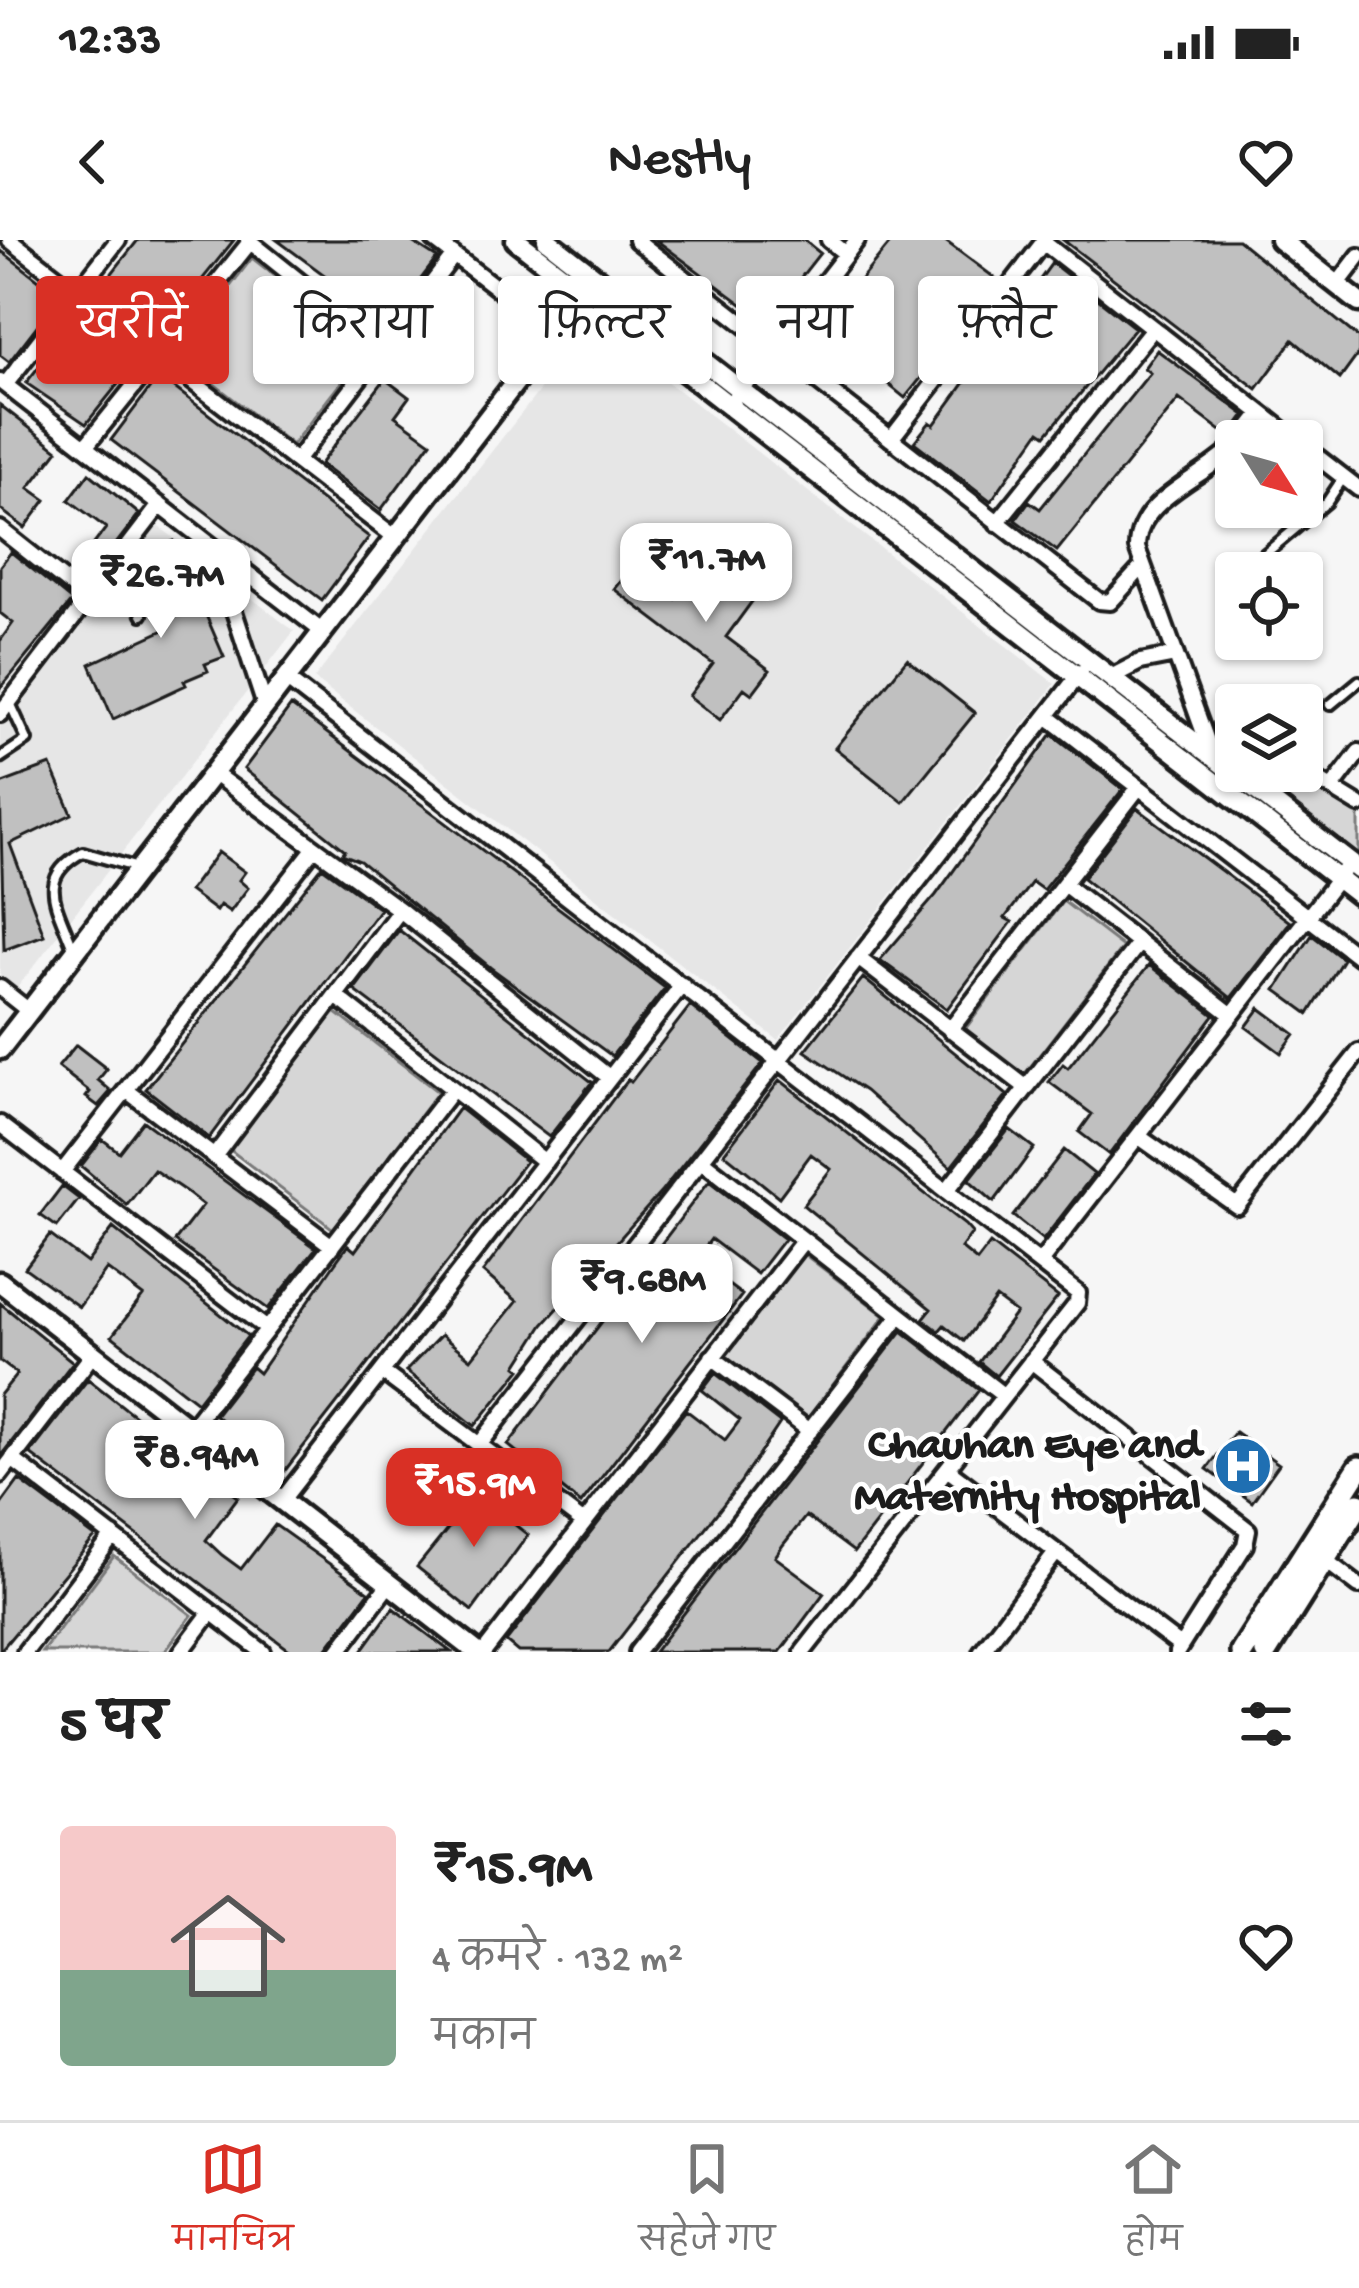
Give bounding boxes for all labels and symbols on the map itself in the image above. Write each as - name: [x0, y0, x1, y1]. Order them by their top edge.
- north arrow: [1215, 420, 1323, 528]
- pin: ₹11.7M: [608, 523, 804, 625]
- pin: ₹26.7M: [63, 539, 259, 641]
- pin: ₹9.68M: [544, 1244, 740, 1346]
- pin: ₹8.94M: [97, 1420, 293, 1522]
- place label: Chauhan Eye and Maternity Hospital: [854, 1421, 1206, 1526]
- hospital icon: Chauhan Eye and Maternity Hospital: [1212, 1435, 1274, 1497]
- pin: ₹15.9M: [376, 1448, 572, 1550]

